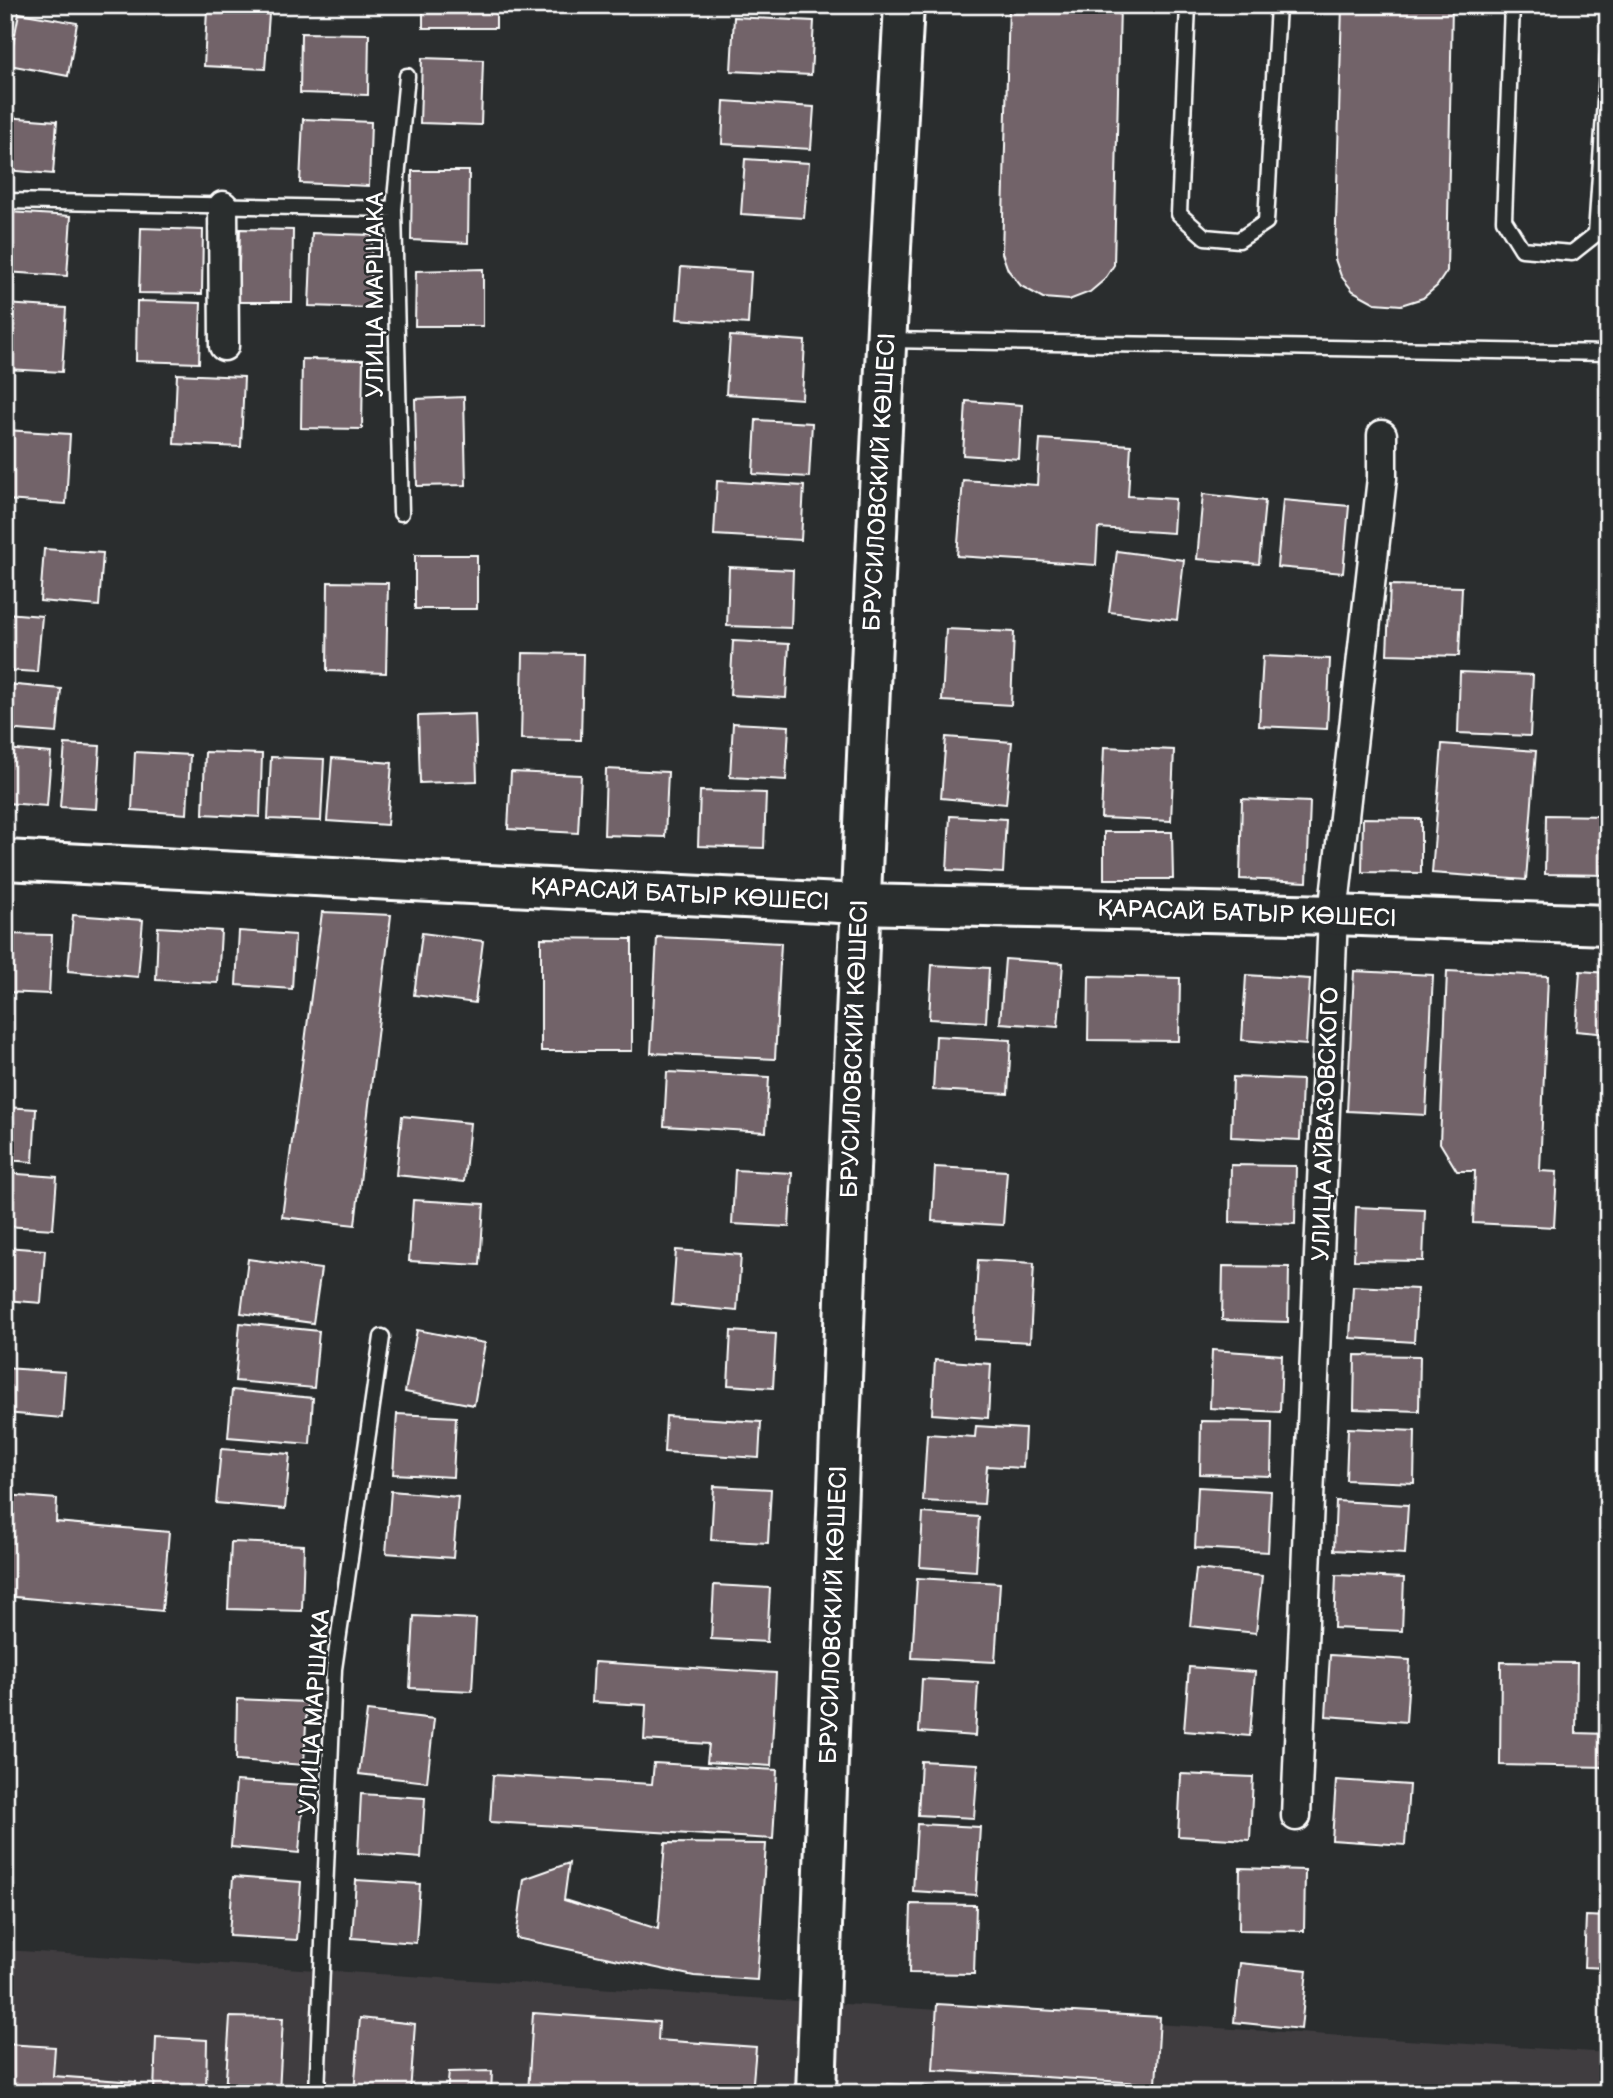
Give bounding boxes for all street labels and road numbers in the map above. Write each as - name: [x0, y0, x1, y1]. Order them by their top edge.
- street label: УЛИЦА МАРШАКА: [361, 192, 390, 398]
- street label: БРУСИЛОВСКИЙ КӨШЕСІ: [857, 332, 902, 632]
- street label: ҚАРАСАЙ БАТЫР КӨШЕСІ: [530, 872, 830, 917]
- street label: ҚАРАСАЙ БАТЫР КӨШЕСІ: [1097, 894, 1397, 933]
- street label: БРУСИЛОВСКИЙ КӨШЕСІ: [835, 899, 874, 1199]
- street label: УЛИЦА АЙВАЗОВСКОГО: [1306, 986, 1345, 1262]
- street label: БРУСИЛОВСКИЙ КӨШЕСІ: [814, 1465, 853, 1765]
- street label: УЛИЦА МАРШАКА: [293, 1608, 336, 1816]

